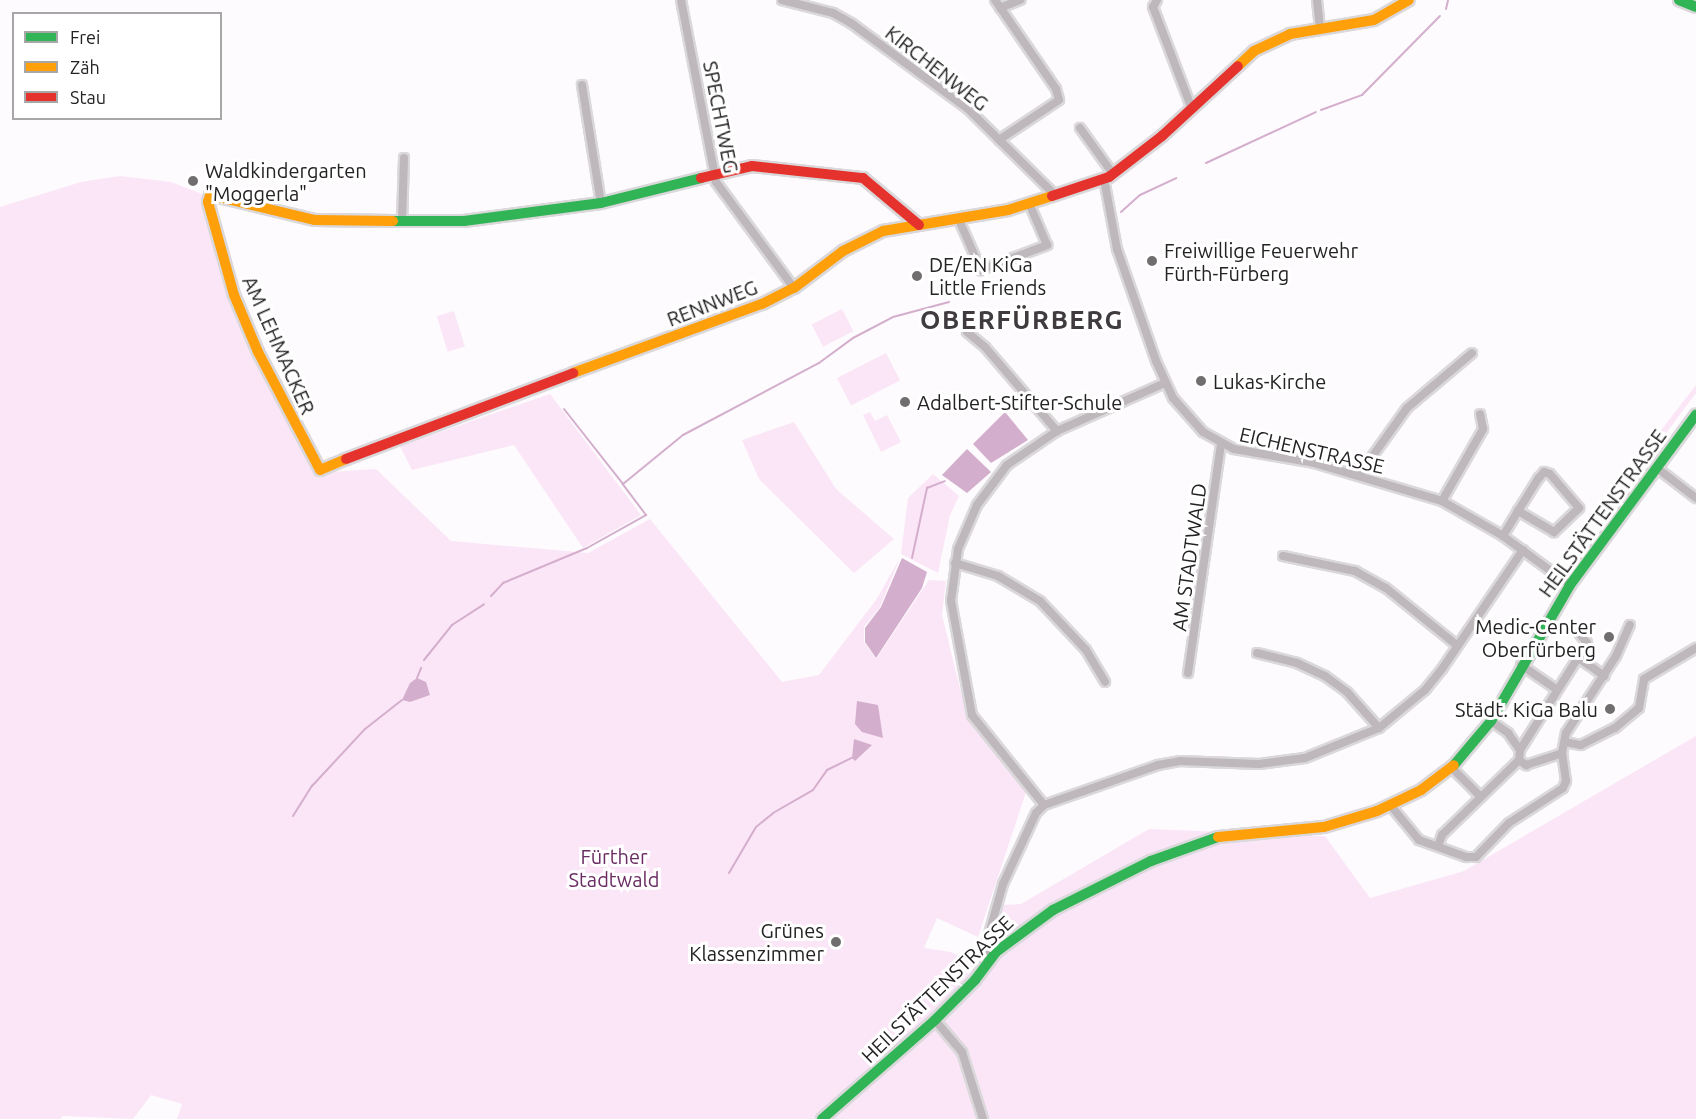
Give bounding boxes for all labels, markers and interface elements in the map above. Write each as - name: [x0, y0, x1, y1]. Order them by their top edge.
- legend: [12, 12, 222, 120]
- street label: KIRCHENWEG: [881, 20, 993, 116]
- text: Frei: [70, 27, 100, 47]
- text: Zäh: [70, 57, 100, 77]
- street label: SPECHTWEG: [698, 59, 744, 175]
- text: Stau: [70, 87, 106, 107]
- place label: Waldkindergarten "Moggerla": [205, 158, 367, 205]
- marker: Waldkindergarten "Moggerla": [186, 174, 200, 188]
- place label: Freiwillige Feuerwehr Fürth-Fürberg: [1164, 238, 1358, 285]
- place label: DE/EN KiGa Little Friends: [929, 252, 1046, 299]
- marker: Freiwillige Feuerwehr Fürth-Fürberg: [1145, 254, 1159, 268]
- marker: DE/EN KiGa Little Friends: [910, 269, 924, 283]
- street label: AM LEHMACKER: [238, 272, 320, 418]
- street label: RENNWEG: [663, 275, 761, 331]
- district label: OBERFÜRBERG: [920, 304, 1124, 336]
- place label: Lukas-Kirche: [1213, 369, 1326, 393]
- marker: Lukas-Kirche: [1194, 374, 1208, 388]
- place label: Adalbert-Stifter-Schule: [917, 390, 1122, 414]
- marker: Adalbert-Stifter-Schule: [898, 395, 912, 409]
- street label: EICHENSTRASSE: [1237, 422, 1387, 478]
- street label: HEILSTÄTTENSTRASSE: [1533, 424, 1671, 602]
- street label: AM STADTWALD: [1167, 481, 1211, 633]
- place label: Medic-Center Oberfürberg: [1475, 614, 1596, 661]
- marker: Medic-Center Oberfürberg: [1600, 628, 1618, 646]
- place label: Städt. KiGa Balu: [1455, 697, 1598, 721]
- marker: Städt. KiGa Balu: [1603, 702, 1617, 716]
- park label: Fürther Stadtwald: [569, 845, 659, 892]
- street label: HEILSTÄTTENSTRASSE: [856, 910, 1018, 1068]
- place label: Grünes Klassenzimmer: [689, 918, 824, 965]
- marker: Grünes Klassenzimmer: [829, 935, 843, 949]

